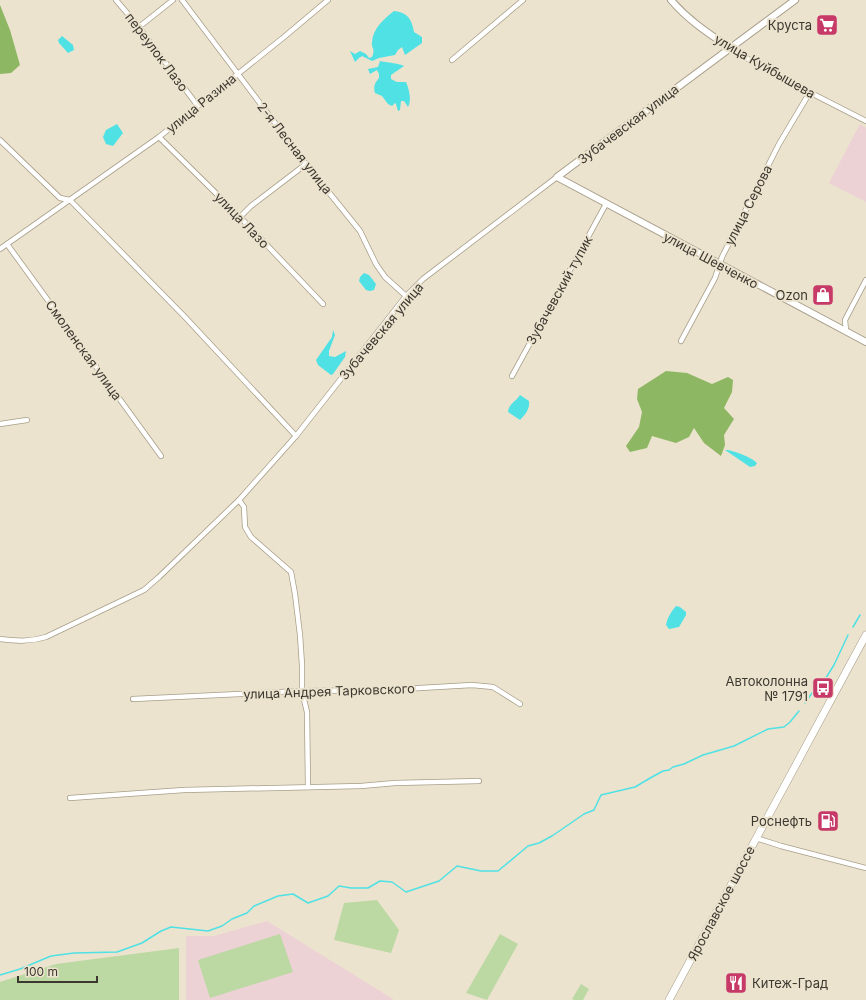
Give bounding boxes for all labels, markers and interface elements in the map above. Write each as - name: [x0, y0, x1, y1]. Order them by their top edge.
- street label: переулок Лазо: [122, 9, 192, 95]
- supermarket icon: Круста: [814, 12, 840, 38]
- place label: Круста: [768, 17, 812, 33]
- street label: улица Куйбышева: [712, 31, 818, 101]
- street label: улица Разина: [163, 70, 239, 136]
- street label: Зубачевская улица: [574, 81, 682, 167]
- street label: 2-я Лесная улица: [254, 99, 336, 197]
- street label: улица Серова: [721, 162, 775, 248]
- street label: улица Лазо: [211, 189, 273, 252]
- street label: улица Шевченко: [661, 228, 761, 292]
- street label: Зубачевский тупик: [522, 233, 596, 347]
- street label: Зубачевская улица: [336, 279, 426, 383]
- shop icon: Ozon: [810, 282, 836, 308]
- place label: Ozon: [776, 287, 808, 303]
- street label: Смоленская улица: [42, 297, 126, 403]
- place label: Автоколонна № 1791: [726, 673, 808, 704]
- bus stop icon: Автоколонна № 1791: [810, 675, 836, 701]
- street label: улица Андрея Тарковского: [243, 680, 415, 702]
- fuel station icon: Роснефть: [815, 808, 841, 834]
- place label: Роснефть: [751, 813, 812, 829]
- street label: Ярославское шоссе: [684, 843, 758, 963]
- scale bar: [18, 958, 97, 984]
- text: 100 m: [24, 964, 58, 979]
- restaurant icon: Китеж-Град: [723, 970, 749, 996]
- place label: Китеж-Град: [752, 975, 828, 991]

